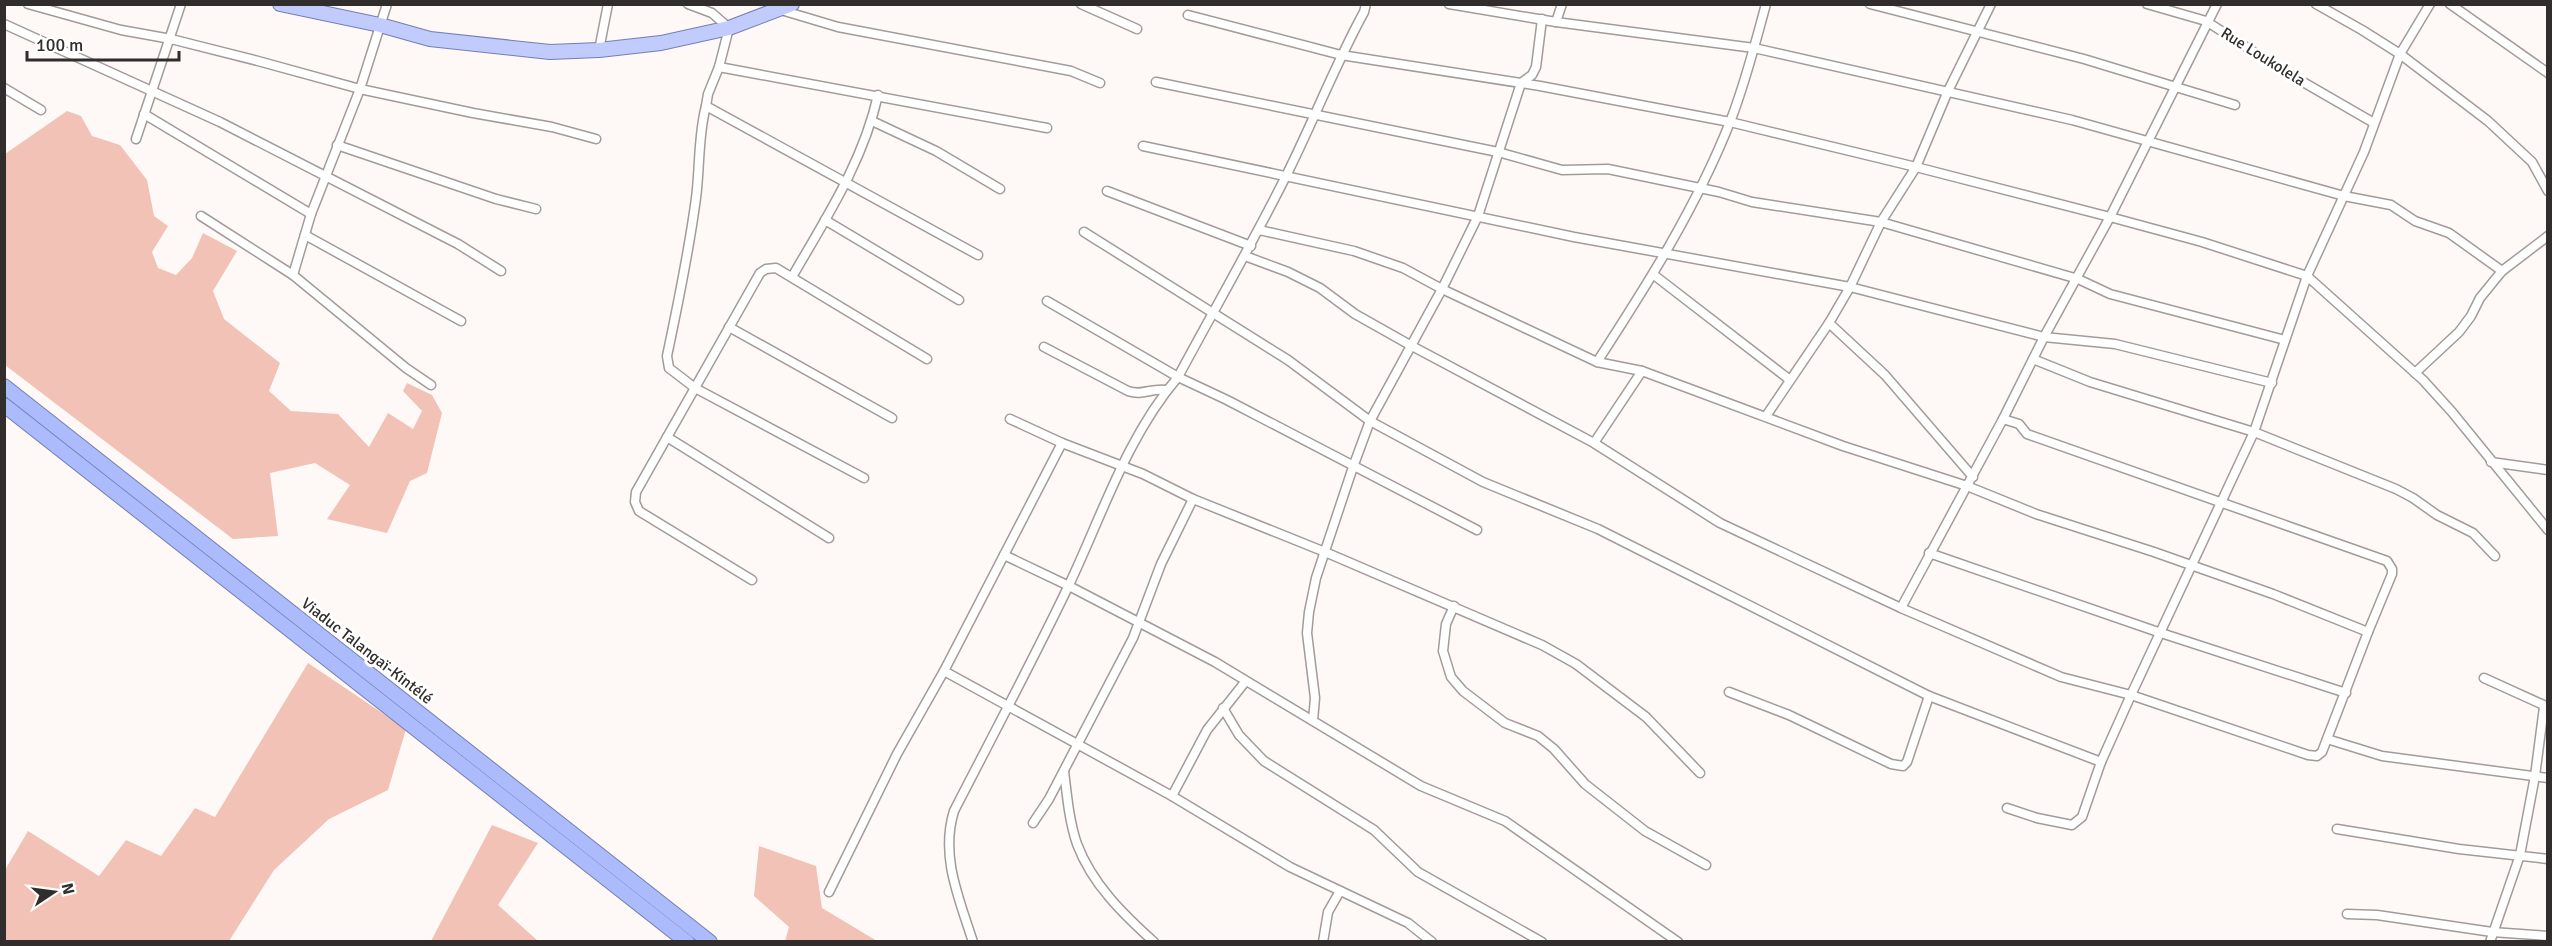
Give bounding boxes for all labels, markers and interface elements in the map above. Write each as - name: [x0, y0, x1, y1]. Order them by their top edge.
- street label: Rue Loukolela: [2217, 23, 2309, 91]
- scale bar: [27, 24, 178, 62]
- text: 100 m: [36, 34, 83, 56]
- street label: Viaduc Talangaï-Kintélé: [297, 593, 437, 709]
- north arrow: [24, 862, 84, 922]
- text: N: [57, 881, 79, 897]

